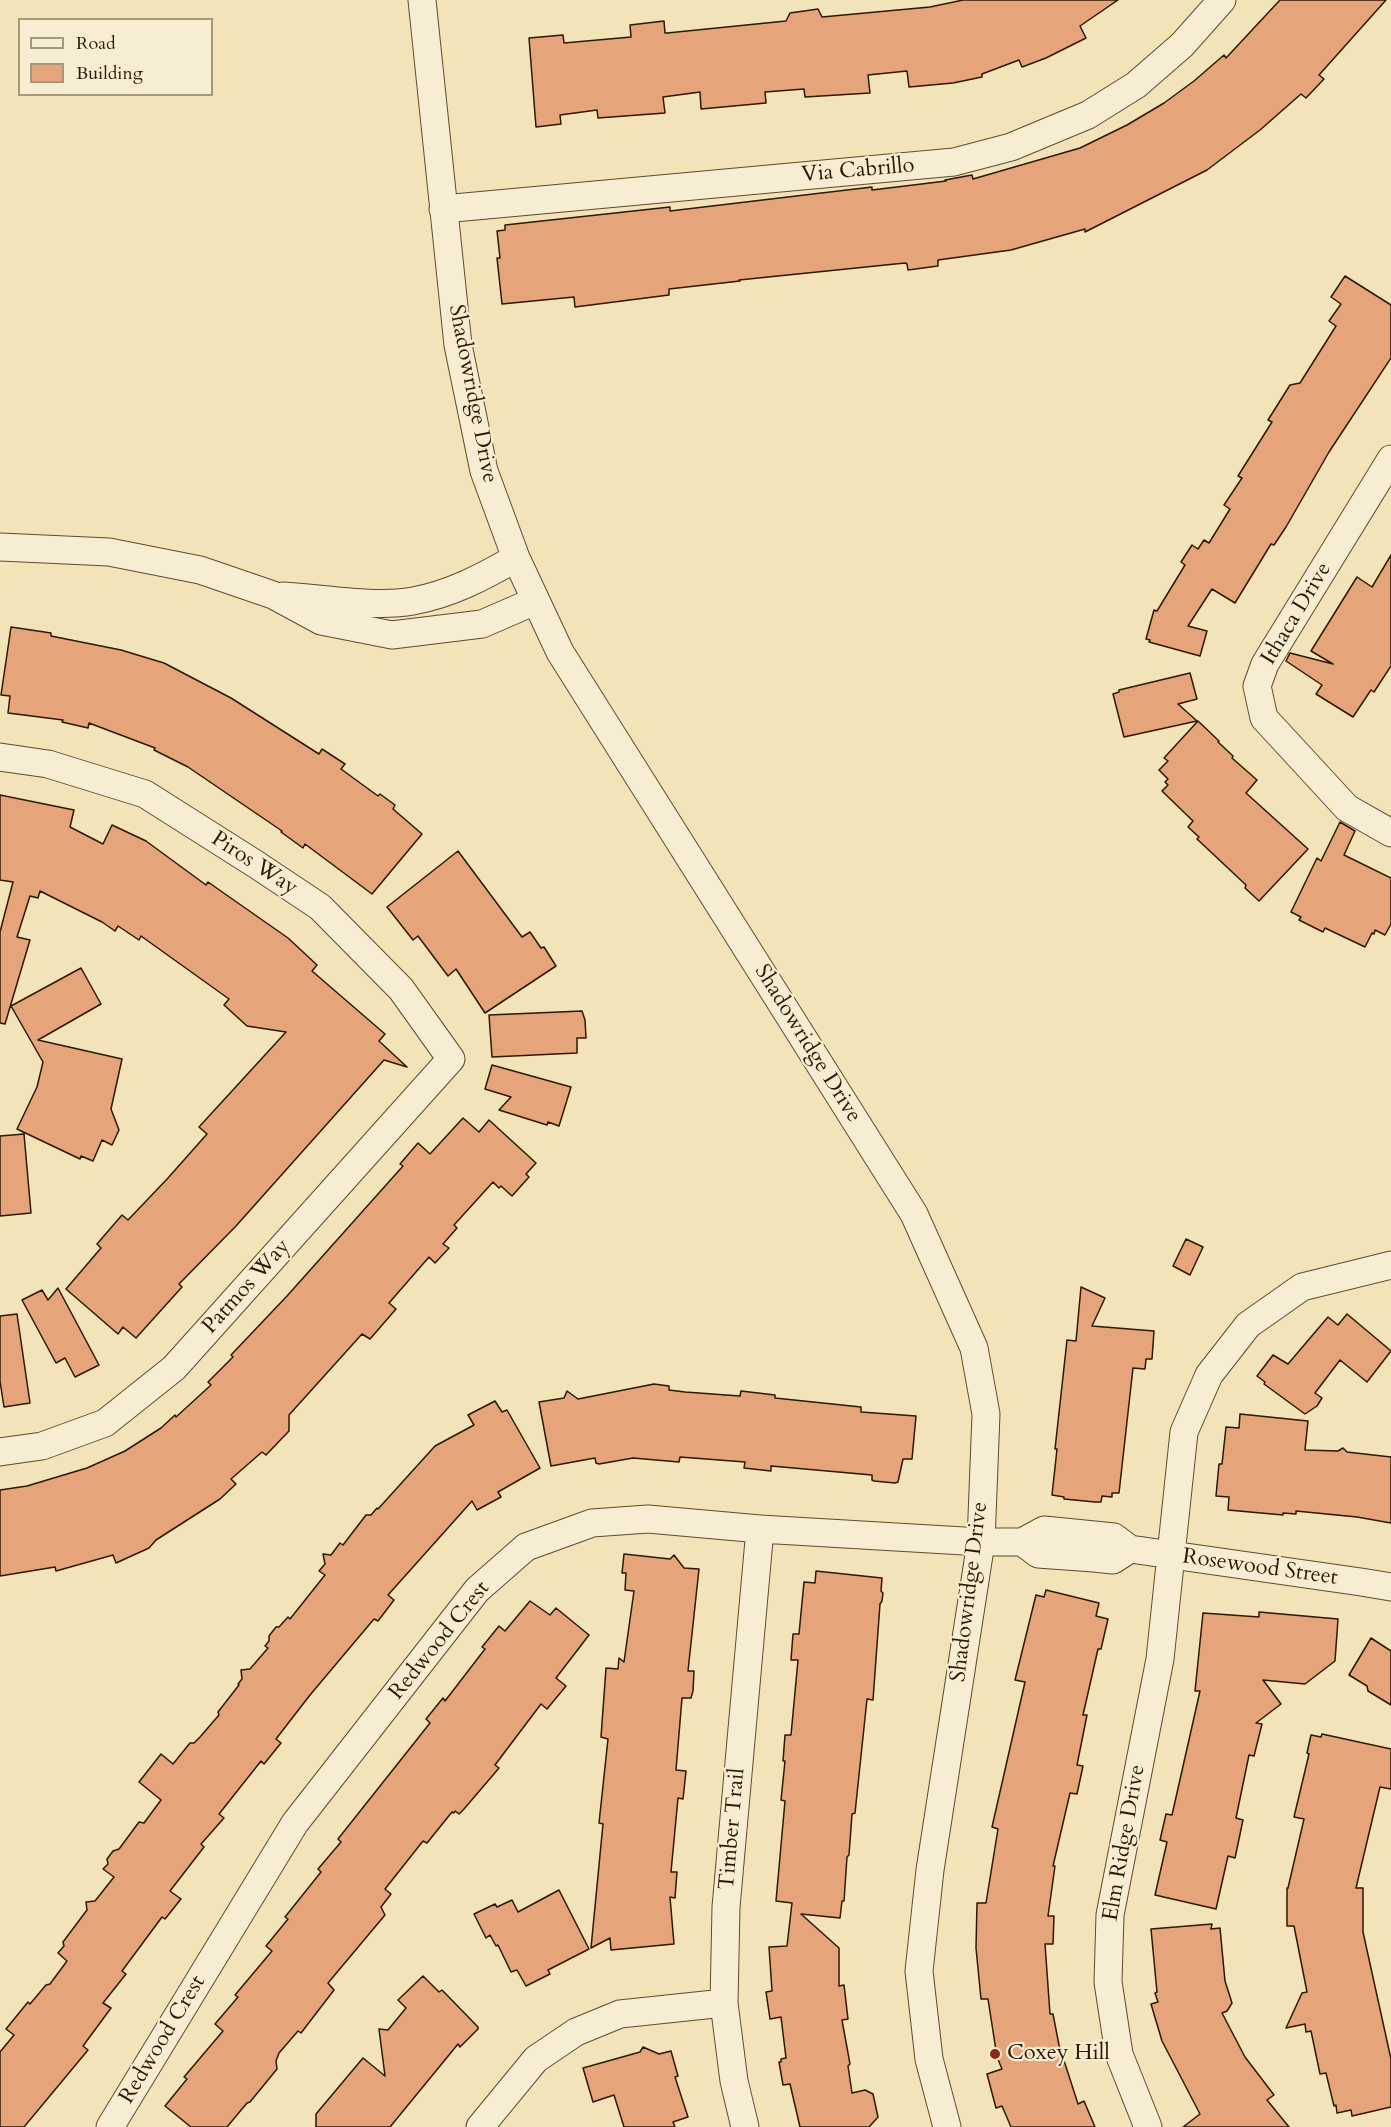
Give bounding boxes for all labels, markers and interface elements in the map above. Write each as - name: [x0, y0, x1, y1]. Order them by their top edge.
- legend: [18, 18, 213, 96]
- text: Road: [76, 31, 116, 56]
- text: Building: [76, 61, 143, 86]
- street label: Via Cabrillo: [800, 153, 916, 189]
- street label: Shadowridge Drive: [442, 303, 502, 485]
- street label: Ithaca Drive: [1256, 558, 1338, 670]
- street label: Piros Way: [206, 826, 302, 902]
- street label: Shadowridge Drive: [748, 960, 866, 1128]
- street label: Patmos Way: [197, 1234, 297, 1340]
- street label: Shadowridge Drive: [946, 1500, 994, 1684]
- street label: Rosewood Street: [1181, 1544, 1339, 1592]
- street label: Redwood Crest: [384, 1576, 496, 1706]
- street label: Elm Ridge Drive: [1098, 1763, 1152, 1923]
- street label: Timber Trail: [715, 1767, 751, 1891]
- street label: Redwood Crest: [114, 1971, 212, 2109]
- place label: Coxey Hill: [1007, 2041, 1110, 2067]
- marker: Coxey Hill: [988, 2047, 1002, 2061]

